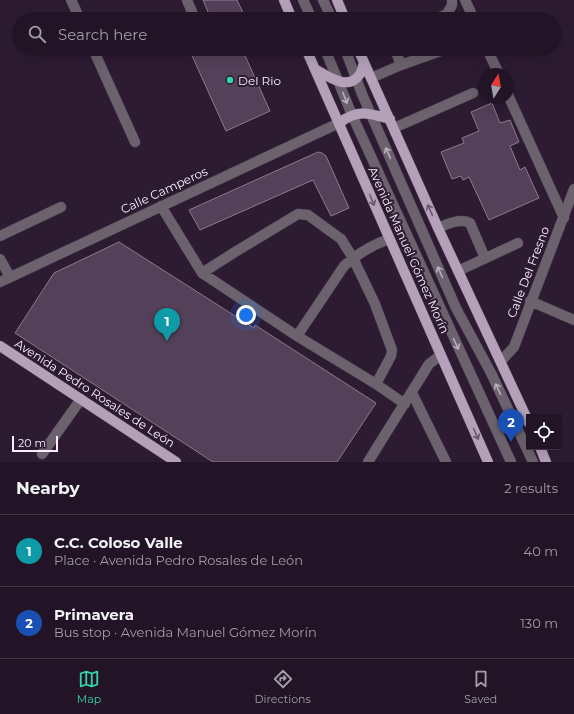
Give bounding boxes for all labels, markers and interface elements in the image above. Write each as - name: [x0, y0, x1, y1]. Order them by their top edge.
- search box: [12, 12, 562, 56]
- icon: search: [26, 23, 48, 45]
- text: Search here: [58, 25, 147, 44]
- north arrow: [478, 68, 514, 104]
- place label: Del Rio: [238, 73, 281, 88]
- marker: Del Rio: [225, 75, 235, 85]
- one-way arrow: [342, 92, 350, 104]
- one-way arrow: [384, 148, 391, 160]
- street label: Calle Camperos: [118, 163, 210, 217]
- street label: Avenida Manuel Gómez Morín: [365, 164, 453, 336]
- one-way arrow: [369, 194, 376, 206]
- one-way arrow: [426, 204, 433, 216]
- street label: Calle Del Fresno: [504, 224, 552, 320]
- one-way arrow: [436, 267, 443, 279]
- your location: [236, 305, 256, 325]
- pin: 1: [154, 308, 180, 341]
- street label: Avenida Pedro Rosales de León: [12, 336, 178, 450]
- one-way arrow: [453, 338, 460, 350]
- one-way arrow: [494, 383, 501, 395]
- pin: 2: [498, 409, 524, 442]
- map controls: [526, 414, 562, 450]
- button: locate: [526, 414, 562, 450]
- one-way arrow: [473, 428, 480, 440]
- scale bar: [12, 434, 58, 453]
- text: 20 m: [18, 436, 46, 450]
- text: Nearby: [16, 478, 80, 498]
- text: 2 results: [504, 480, 558, 496]
- text: C.C. Coloso Valle: [54, 533, 183, 552]
- text: 1: [26, 543, 32, 559]
- text: 40 m: [524, 543, 558, 559]
- text: Place · Avenida Pedro Rosales de León: [54, 552, 303, 568]
- text: Primavera: [54, 605, 134, 624]
- text: 2: [25, 615, 33, 631]
- text: 130 m: [520, 615, 558, 631]
- text: Bus stop · Avenida Manuel Gómez Morín: [54, 624, 317, 640]
- tab: Map: [77, 668, 101, 706]
- tab: Directions: [255, 668, 311, 706]
- tab: Saved: [464, 668, 497, 706]

